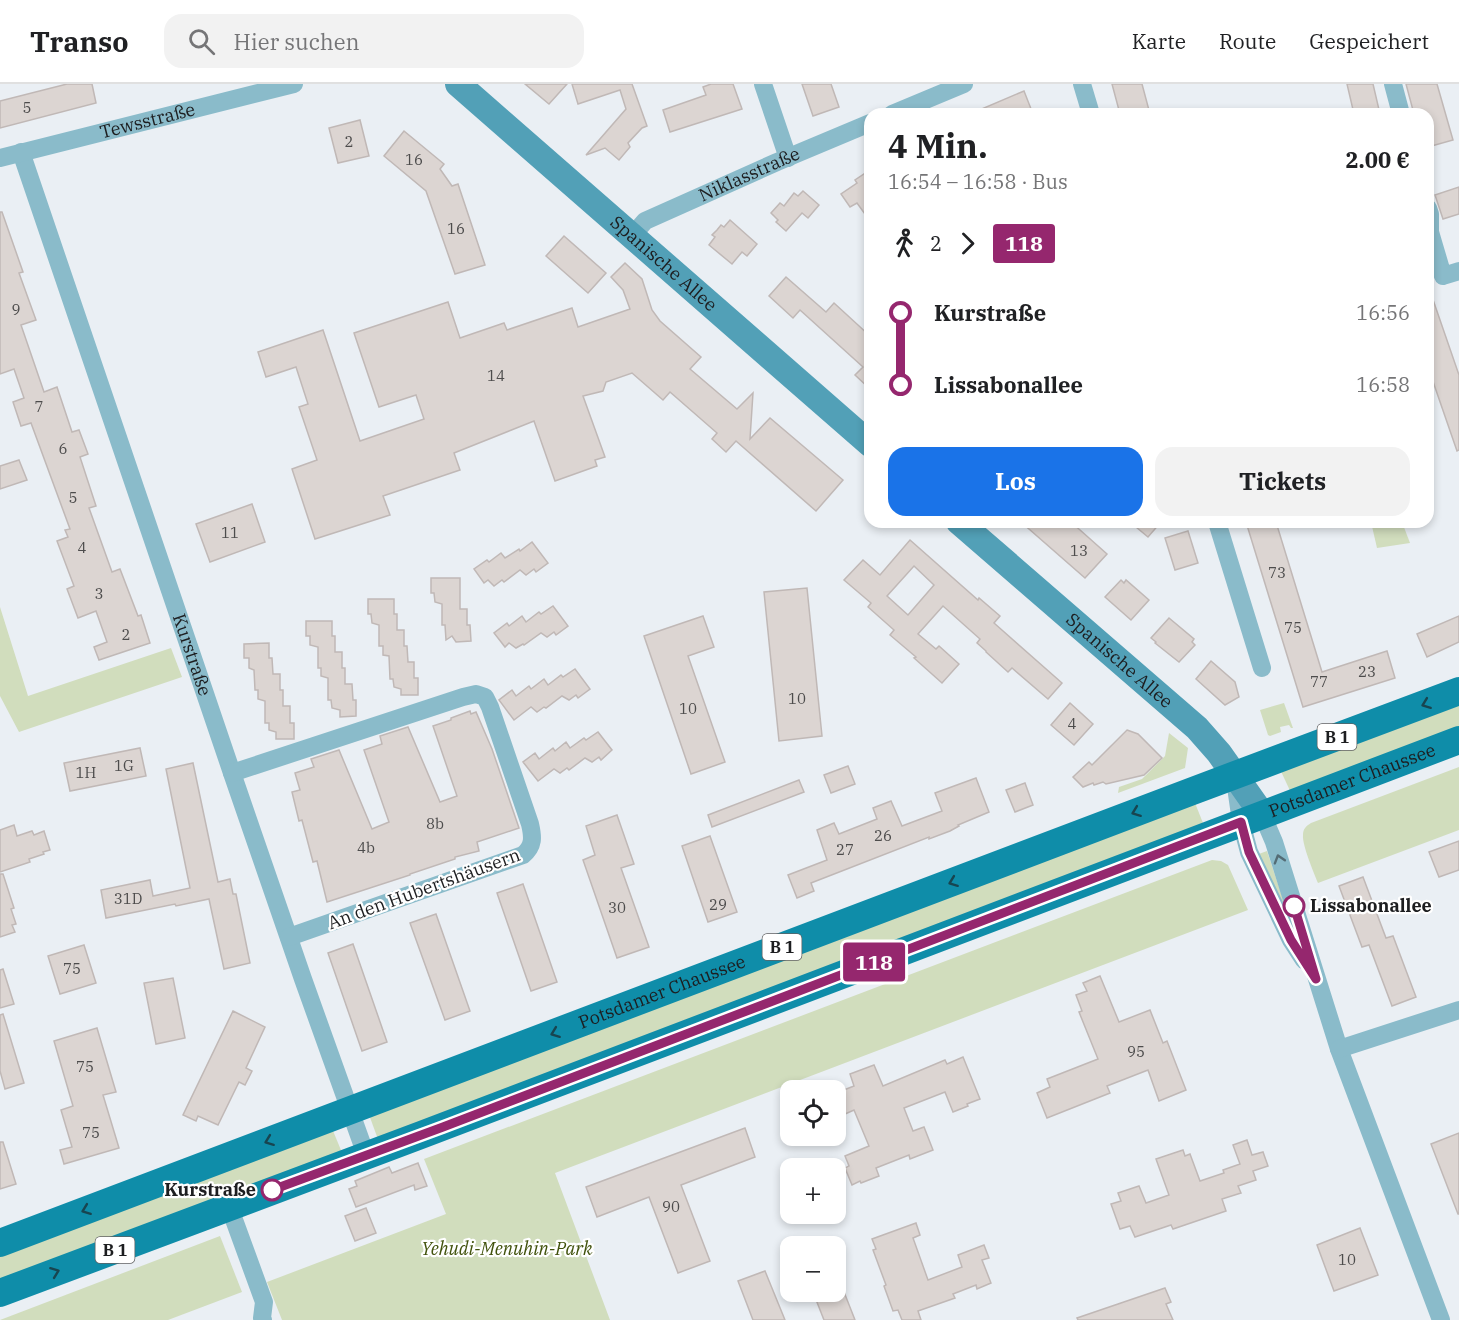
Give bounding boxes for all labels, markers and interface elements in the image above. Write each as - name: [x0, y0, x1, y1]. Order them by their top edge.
- search box: [164, 14, 584, 68]
- text: Transo: [30, 23, 128, 60]
- icon: search: [185, 25, 218, 58]
- text: Hier suchen: [233, 27, 360, 56]
- text: Karte: [1132, 27, 1186, 55]
- text: Route: [1219, 27, 1276, 55]
- text: Gespeichert: [1309, 27, 1429, 55]
- street label: Tewsstraße: [97, 97, 197, 143]
- house number: 5: [22, 98, 32, 117]
- text: 4 Min.: [888, 124, 988, 167]
- house number: 2: [344, 132, 354, 151]
- street label: Niklasstraße: [695, 142, 803, 207]
- text: 2.00 €: [1345, 145, 1410, 174]
- house number: 16: [405, 150, 423, 169]
- text: 16:54 – 16:58 · Bus: [888, 168, 1068, 195]
- street label: Spanische Allee: [606, 210, 722, 316]
- house number: 16: [447, 219, 465, 238]
- icon: walk: [888, 227, 921, 260]
- icon: forward: [951, 227, 984, 260]
- text: 118: [1005, 229, 1043, 257]
- text: 2: [930, 230, 942, 257]
- text: Kurstraße: [934, 298, 1046, 327]
- text: 16:56: [1356, 299, 1410, 326]
- house number: 9: [11, 300, 21, 319]
- house number: 14: [487, 366, 505, 385]
- text: Lissabonallee: [934, 370, 1083, 399]
- text: 16:58: [1356, 371, 1410, 398]
- house number: 7: [34, 397, 44, 416]
- house number: 6: [58, 439, 68, 458]
- button: Los: [888, 447, 1143, 516]
- button: Tickets: [1155, 447, 1410, 516]
- house number: 5: [68, 488, 78, 507]
- house number: 11: [221, 523, 239, 542]
- house number: 4: [77, 538, 87, 557]
- house number: 13: [1070, 541, 1088, 560]
- house number: 73: [1268, 563, 1286, 582]
- house number: 3: [94, 584, 104, 603]
- street label: Spanische Allee: [1061, 608, 1178, 713]
- street label: Kurstraße: [168, 610, 217, 699]
- house number: 75: [1284, 618, 1302, 637]
- house number: 2: [121, 625, 131, 644]
- house number: 23: [1358, 662, 1376, 681]
- house number: 77: [1310, 672, 1328, 691]
- house number: 10: [788, 689, 806, 708]
- one-way arrow: [1421, 697, 1432, 709]
- house number: 10: [679, 699, 697, 718]
- house number: 4: [1067, 714, 1077, 733]
- road number: B 1: [1318, 724, 1356, 750]
- street label: Potsdamer Chaussee: [1265, 738, 1439, 822]
- house number: 1G: [114, 756, 134, 775]
- house number: 1H: [76, 763, 96, 782]
- one-way arrow: [1131, 805, 1141, 818]
- house number: 8b: [426, 814, 444, 833]
- house number: 26: [874, 826, 892, 845]
- house number: 4b: [357, 838, 375, 857]
- house number: 27: [836, 840, 854, 859]
- street label: An den Hubertshäusern: [324, 843, 523, 934]
- one-way arrow: [1274, 854, 1286, 865]
- one-way arrow: [948, 874, 959, 887]
- house number: 31D: [114, 889, 142, 908]
- place label: Lissabonallee: [1310, 894, 1432, 917]
- house number: 29: [709, 895, 727, 914]
- marker: Lissabonallee: [1283, 895, 1305, 917]
- house number: 30: [608, 898, 626, 917]
- road number: B 1: [762, 934, 802, 960]
- line badge: 118: [840, 942, 908, 982]
- text: 118: [855, 948, 893, 976]
- street label: Potsdamer Chaussee: [575, 950, 749, 1034]
- house number: 75: [63, 959, 81, 978]
- one-way arrow: [550, 1026, 561, 1038]
- house number: 95: [1127, 1042, 1145, 1061]
- house number: 75: [76, 1057, 94, 1076]
- map controls: [780, 1080, 846, 1302]
- button: locate: [780, 1080, 846, 1146]
- house number: 75: [82, 1123, 100, 1142]
- one-way arrow: [264, 1134, 274, 1147]
- button: +: [780, 1158, 846, 1224]
- place label: Kurstraße: [164, 1178, 256, 1201]
- marker: Kurstraße: [261, 1179, 283, 1201]
- house number: 90: [662, 1197, 680, 1216]
- one-way arrow: [81, 1203, 92, 1216]
- button: −: [780, 1236, 846, 1302]
- road number: B 1: [96, 1237, 134, 1263]
- park label: Yehudi-Menuhin-Park: [421, 1237, 593, 1260]
- house number: 10: [1338, 1250, 1356, 1269]
- one-way arrow: [49, 1267, 60, 1280]

